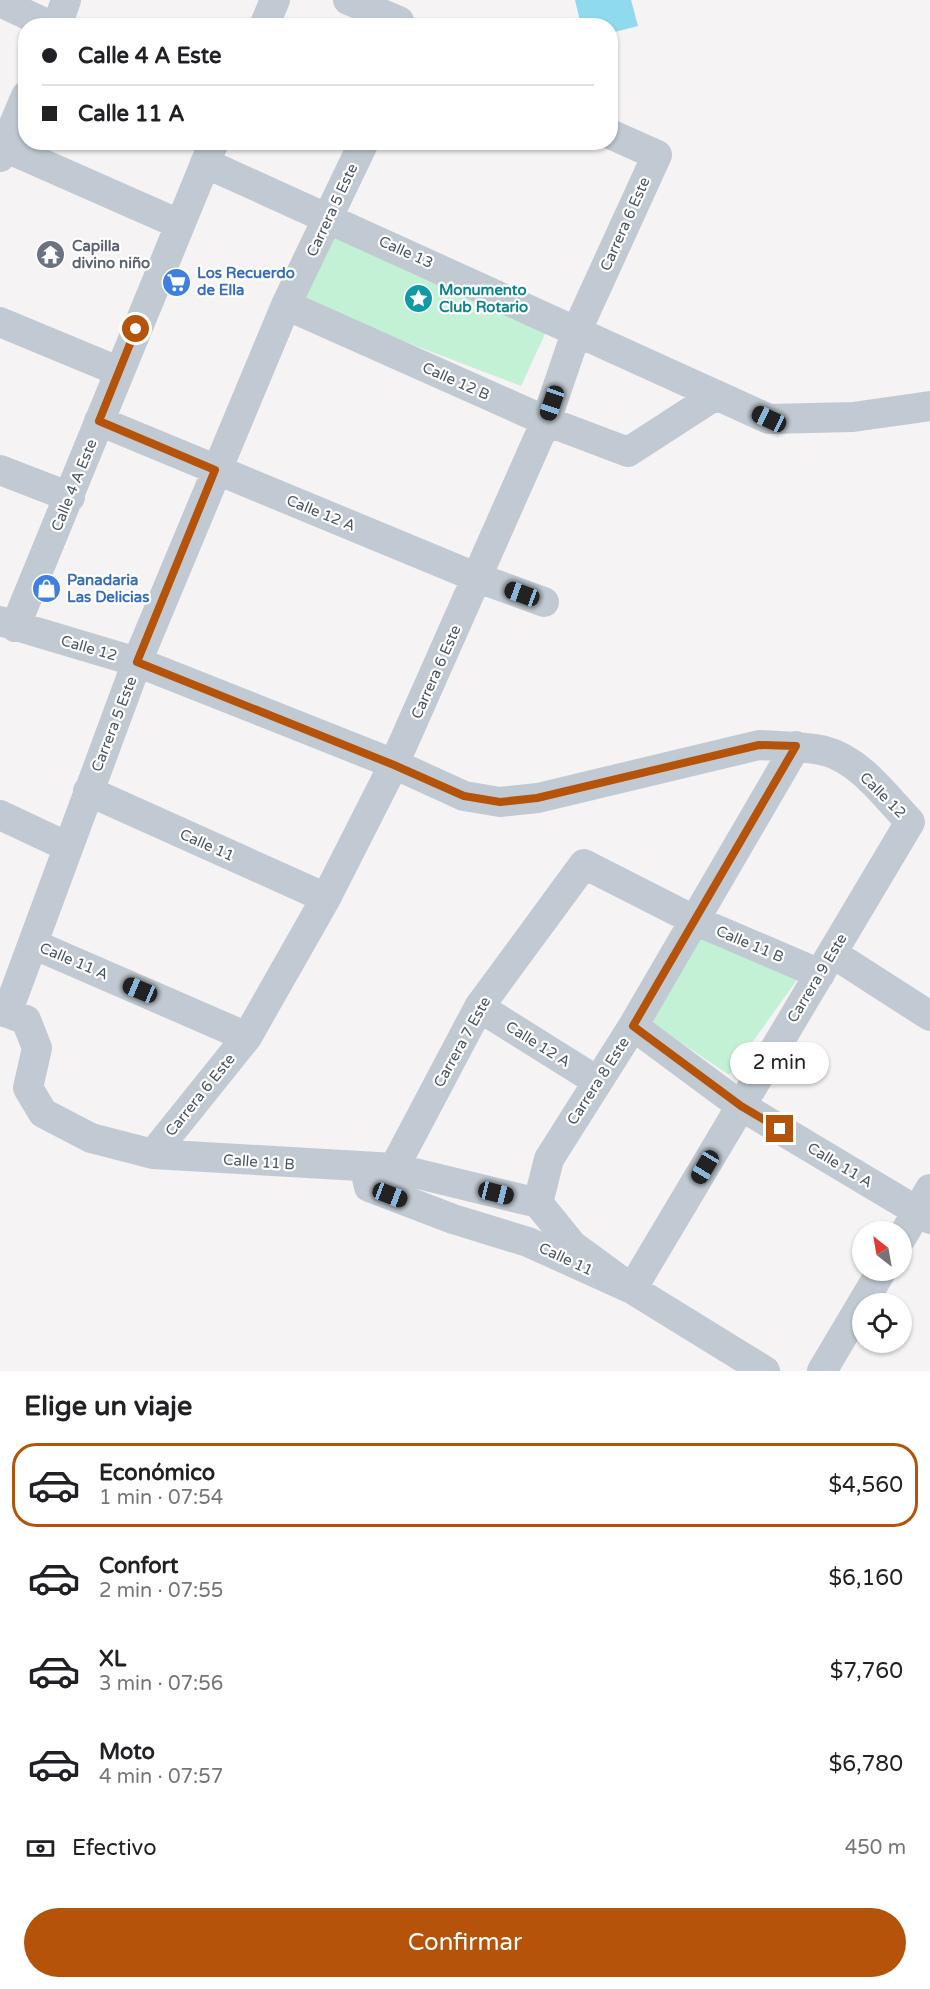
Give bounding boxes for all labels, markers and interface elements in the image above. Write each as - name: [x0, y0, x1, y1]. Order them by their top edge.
- text: Calle 4 A Este: [78, 43, 222, 69]
- text: Calle 11 A: [78, 101, 185, 127]
- street label: Carrera 5 Este: [303, 161, 361, 259]
- street label: Carrera 6 Este: [596, 174, 654, 274]
- street label: Calle 13: [376, 232, 436, 272]
- place label: Capilla divino niño: [72, 237, 150, 272]
- temple icon: Capilla divino niño: [35, 239, 67, 271]
- place label: Los Recuerdo de Ella: [197, 264, 295, 299]
- supermarket icon: Los Recuerdo de Ella: [160, 266, 192, 298]
- place label: Monumento Club Rotario: [439, 281, 528, 316]
- place icon: Monumento Club Rotario: [402, 283, 434, 315]
- route start: [122, 315, 149, 342]
- street label: Calle 12 B: [420, 358, 492, 404]
- car: [538, 383, 566, 423]
- car: [749, 403, 789, 435]
- street label: Calle 4 A Este: [47, 436, 101, 534]
- street label: Calle 12 A: [284, 491, 358, 535]
- place label: Panadaria Las Delicias: [67, 571, 149, 606]
- shop icon: Panadaria Las Delicias: [30, 573, 62, 605]
- car: [502, 579, 542, 609]
- street label: Carrera 6 Este: [407, 622, 465, 722]
- street label: Calle 12: [59, 631, 119, 665]
- street label: Carrera 5 Este: [88, 674, 140, 774]
- street label: Calle 12: [856, 768, 910, 822]
- street label: Calle 11: [177, 825, 237, 865]
- street label: Calle 11 B: [713, 922, 787, 966]
- street label: Carrera 9 Este: [783, 930, 851, 1026]
- street label: Calle 11 A: [37, 939, 111, 983]
- car: [120, 975, 160, 1005]
- street label: Carrera 7 Este: [430, 994, 494, 1090]
- street label: Calle 12 A: [502, 1017, 574, 1071]
- street label: Carrera 8 Este: [563, 1034, 633, 1128]
- callout: 2 min: [730, 1042, 830, 1084]
- street label: Carrera 6 Este: [161, 1050, 239, 1140]
- text: 2 min: [753, 1051, 806, 1075]
- route end: [766, 1115, 793, 1142]
- street label: Calle 11 A: [804, 1139, 876, 1191]
- car: [688, 1147, 722, 1187]
- street label: Calle 11 B: [223, 1151, 295, 1173]
- car: [370, 1180, 410, 1210]
- car: [476, 1180, 516, 1206]
- north arrow: [852, 1221, 912, 1281]
- map controls: [852, 1221, 912, 1353]
- street label: Calle 11: [536, 1239, 596, 1279]
- button: locate: [852, 1293, 912, 1353]
- text: Elige un viaje: [24, 1390, 192, 1423]
- icon: car: [27, 1458, 81, 1512]
- text: Económico: [99, 1460, 215, 1486]
- text: $4,560: [828, 1472, 903, 1498]
- text: 1 min · 07:54: [99, 1486, 223, 1510]
- icon: car: [27, 1551, 81, 1605]
- text: Confort: [99, 1553, 178, 1579]
- text: $6,160: [828, 1565, 903, 1591]
- text: 2 min · 07:55: [99, 1579, 223, 1603]
- icon: car: [27, 1644, 81, 1698]
- text: XL: [99, 1646, 126, 1672]
- text: $7,760: [830, 1658, 903, 1684]
- text: 3 min · 07:56: [99, 1672, 223, 1696]
- icon: car: [27, 1737, 81, 1791]
- text: Moto: [99, 1739, 155, 1765]
- text: $6,780: [829, 1751, 903, 1777]
- text: 4 min · 07:57: [99, 1765, 223, 1789]
- icon: cash: [24, 1832, 57, 1865]
- text: Efectivo: [72, 1835, 157, 1861]
- text: 450 m: [845, 1836, 906, 1860]
- button: Confirmar: [24, 1908, 906, 1977]

